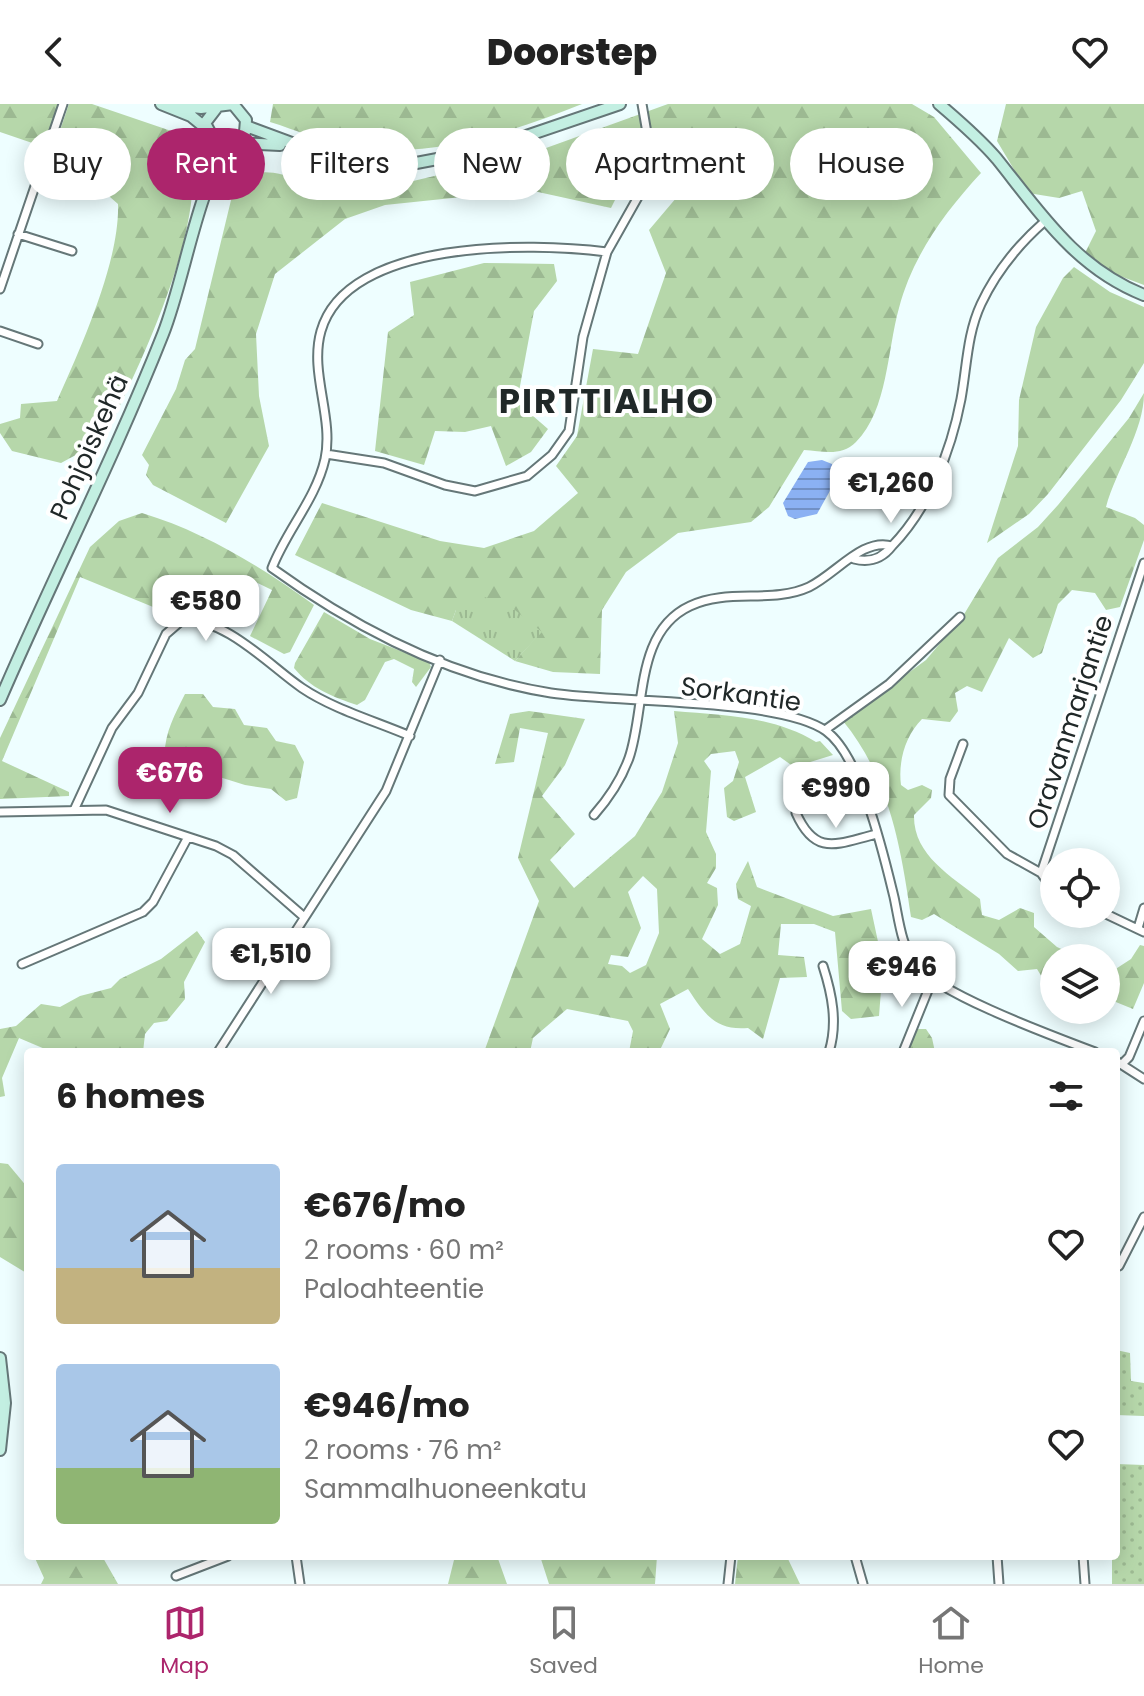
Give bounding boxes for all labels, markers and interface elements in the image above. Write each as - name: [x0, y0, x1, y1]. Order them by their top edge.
- text: Doorstep: [487, 27, 657, 78]
- icon: back: [32, 30, 76, 74]
- icon: heart: [1068, 30, 1112, 74]
- chip: Buy: [24, 128, 131, 200]
- chip: Rent: [147, 128, 265, 200]
- chip: Filters: [281, 128, 418, 200]
- chip: New: [434, 128, 550, 200]
- chip: Apartment: [566, 128, 774, 200]
- chip: House: [790, 128, 933, 200]
- street label: Pohjoiskehä: [41, 369, 137, 525]
- district label: PIRTTIALHO: [499, 377, 715, 425]
- pin: €1,260: [826, 457, 956, 525]
- text: €1,260: [848, 465, 934, 501]
- pin: €580: [159, 575, 253, 643]
- text: €580: [170, 583, 242, 619]
- street label: Oravanmarjantie: [1018, 610, 1122, 834]
- street label: Sorkantie: [678, 668, 804, 720]
- pin: €676: [123, 747, 217, 815]
- text: €676: [136, 755, 204, 791]
- pin: €990: [789, 762, 883, 830]
- text: €990: [801, 770, 871, 806]
- map controls: [1040, 848, 1120, 1024]
- button: locate: [1040, 848, 1120, 928]
- pin: €1,510: [206, 928, 336, 996]
- text: €1,510: [230, 936, 312, 972]
- pin: €946: [855, 941, 949, 1009]
- button: layers: [1040, 944, 1120, 1024]
- text: €946: [867, 949, 937, 985]
- text: 6 homes: [56, 1072, 205, 1120]
- icon: filters: [1044, 1074, 1088, 1118]
- text: €676/mo: [304, 1181, 466, 1229]
- icon: home: [120, 1196, 216, 1292]
- icon: heart: [1044, 1222, 1088, 1266]
- text: 2 rooms · 60 m²: [304, 1232, 504, 1268]
- text: Paloahteentie: [304, 1271, 484, 1307]
- text: €946/mo: [304, 1381, 470, 1429]
- icon: home: [120, 1396, 216, 1492]
- icon: heart: [1044, 1422, 1088, 1466]
- text: 2 rooms · 76 m²: [304, 1432, 502, 1468]
- text: Sammalhuoneenkatu: [304, 1471, 587, 1507]
- tab: Map: [160, 1601, 209, 1682]
- tab: Saved: [529, 1601, 598, 1682]
- tab: Home: [918, 1601, 984, 1682]

